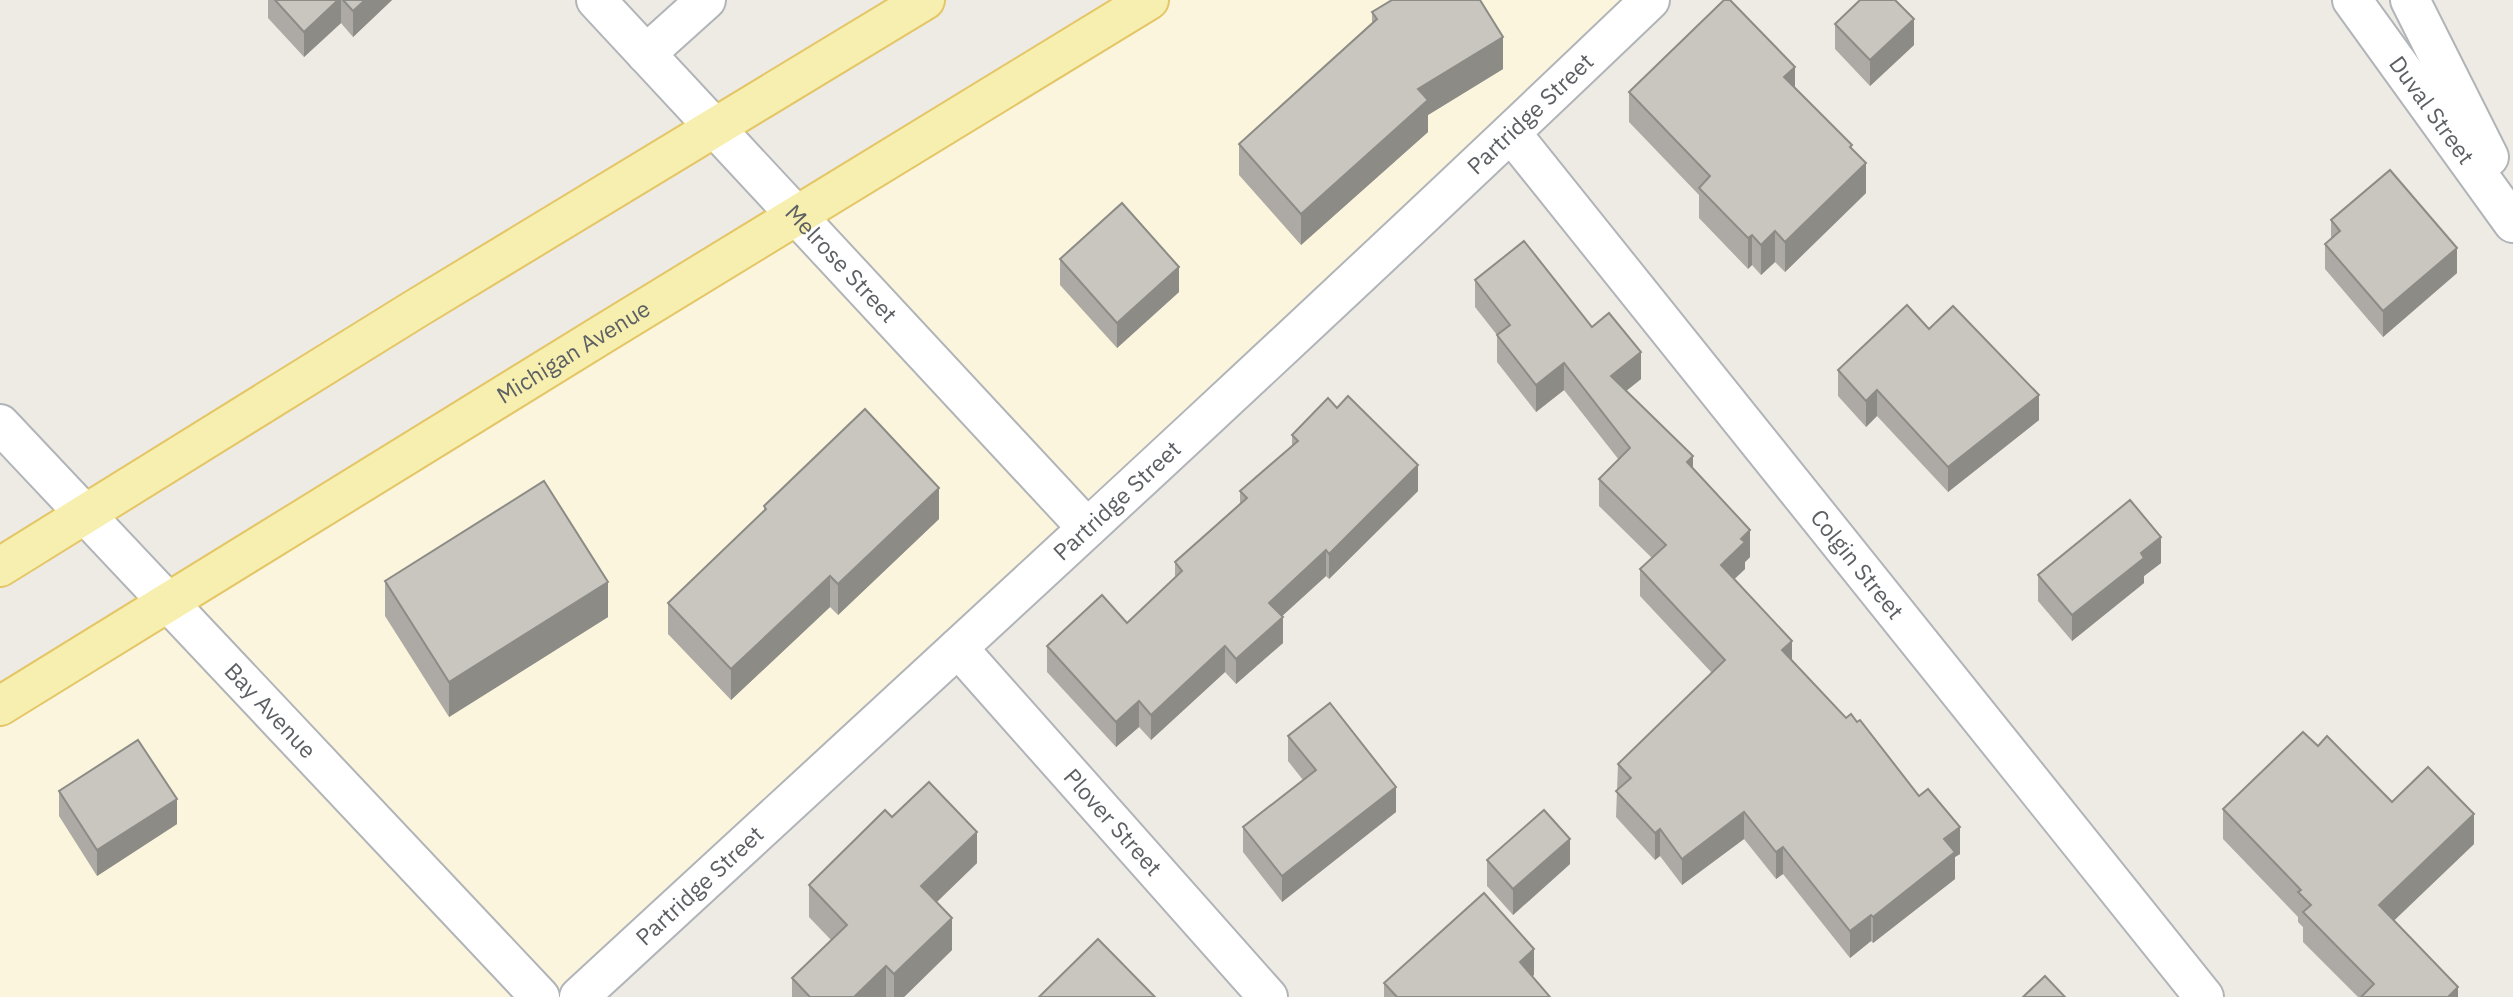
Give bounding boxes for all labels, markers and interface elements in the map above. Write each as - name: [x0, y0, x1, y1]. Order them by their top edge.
- street label: Partridge Street: [1460, 46, 1599, 180]
- street label: Duval Street: [2383, 50, 2482, 170]
- street label: Melrose Street: [779, 197, 904, 329]
- street label: Michigan Avenue: [491, 293, 655, 410]
- street label: Partridge Street: [1046, 433, 1187, 567]
- street label: Colgin Street: [1804, 502, 1911, 625]
- street label: Bay Avenue: [219, 656, 323, 764]
- street label: Plover Street: [1058, 762, 1169, 881]
- street label: Partridge Street: [629, 819, 769, 951]

